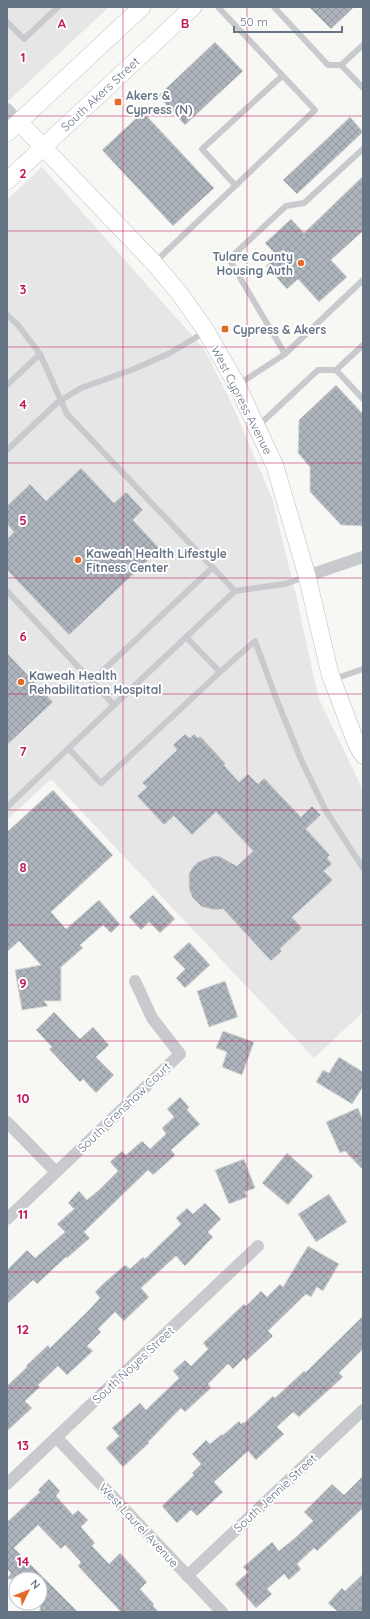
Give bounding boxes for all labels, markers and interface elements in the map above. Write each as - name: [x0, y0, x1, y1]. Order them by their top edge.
- scale bar: [234, 8, 342, 34]
- text: 50 m: [240, 14, 268, 29]
- text: A: [58, 15, 67, 31]
- text: B: [181, 15, 189, 31]
- text: 1: [20, 49, 26, 65]
- street label: South Akers Street: [58, 54, 142, 134]
- place label: Akers & Cypress (N): [126, 88, 192, 117]
- marker: Akers & Cypress (N): [113, 97, 123, 107]
- text: 2: [19, 165, 27, 181]
- place label: Tulare County Housing Auth: [213, 249, 293, 278]
- marker: Tulare County Housing Auth: [296, 258, 306, 268]
- text: 3: [20, 281, 27, 297]
- place label: Cypress & Akers: [233, 322, 326, 337]
- marker: Cypress & Akers: [220, 324, 230, 334]
- street label: West Cypress Avenue: [208, 343, 276, 457]
- text: 4: [19, 396, 27, 412]
- text: 5: [19, 512, 27, 528]
- place label: Kaweah Health Lifestyle Fitness Center: [86, 546, 227, 575]
- marker: Kaweah Health Lifestyle Fitness Center: [73, 555, 83, 565]
- text: 6: [19, 628, 27, 644]
- place label: Kaweah Health Rehabilitation Hospital: [29, 668, 161, 697]
- marker: Kaweah Health Rehabilitation Hospital: [16, 677, 26, 687]
- text: 7: [19, 743, 27, 759]
- text: 8: [19, 859, 27, 875]
- text: 9: [19, 975, 27, 991]
- street label: South Crenshaw Court: [74, 1059, 174, 1155]
- text: 10: [16, 1090, 30, 1106]
- text: 11: [18, 1206, 28, 1222]
- text: 12: [17, 1321, 29, 1337]
- street label: South Noyes Street: [89, 1323, 177, 1407]
- text: 13: [17, 1437, 29, 1453]
- street label: South Jennie Street: [230, 1451, 320, 1535]
- street label: West Laurel Avenue: [96, 1480, 182, 1570]
- text: 14: [17, 1553, 30, 1569]
- north arrow: [8, 1571, 48, 1611]
- text: N: [27, 1576, 43, 1592]

